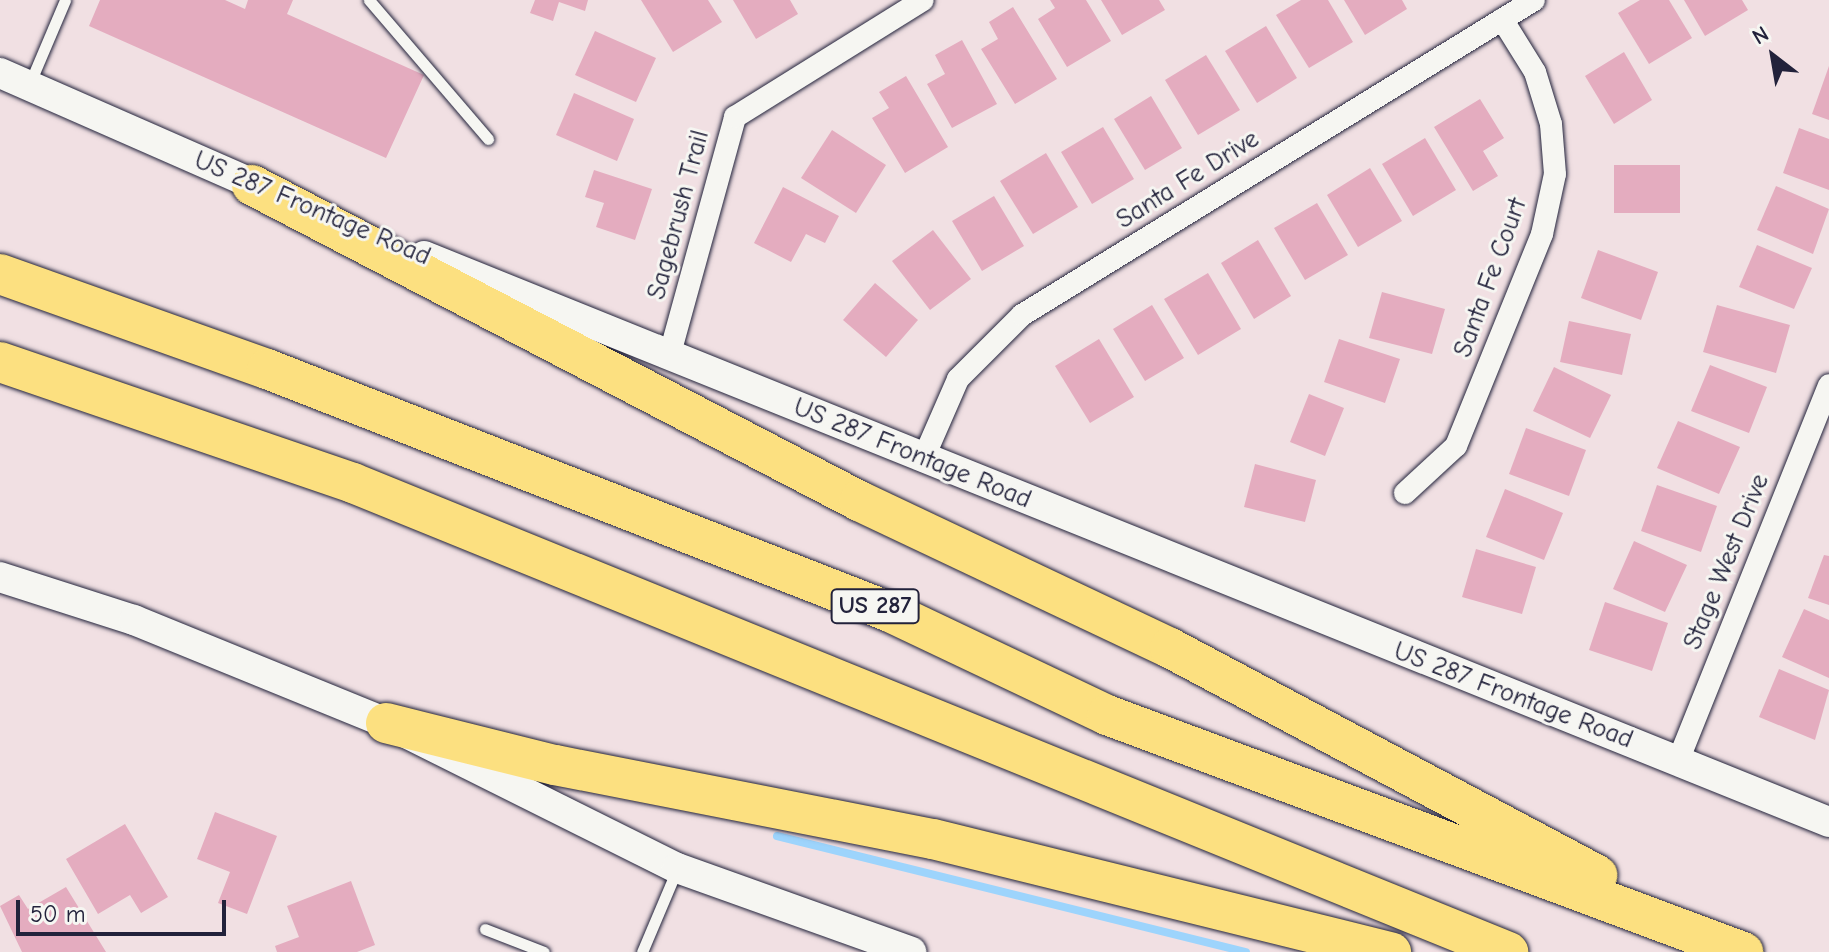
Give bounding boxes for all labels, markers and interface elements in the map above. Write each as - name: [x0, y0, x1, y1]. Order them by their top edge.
- north arrow: [1733, 16, 1813, 96]
- text: N: [1748, 21, 1773, 50]
- street label: Santa Fe Drive: [1111, 124, 1265, 236]
- street label: Sagebrush Trail: [641, 127, 717, 303]
- street label: US 287 Frontage Road: [189, 145, 435, 273]
- street label: Santa Fe Court: [1448, 194, 1534, 362]
- street label: US 287 Frontage Road: [789, 392, 1035, 516]
- street label: Stage West Drive: [1678, 470, 1776, 654]
- road number: US 287: [829, 586, 921, 626]
- street label: US 287 Frontage Road: [1389, 636, 1637, 756]
- scale bar: [20, 884, 230, 934]
- text: 50 m: [30, 900, 86, 928]

